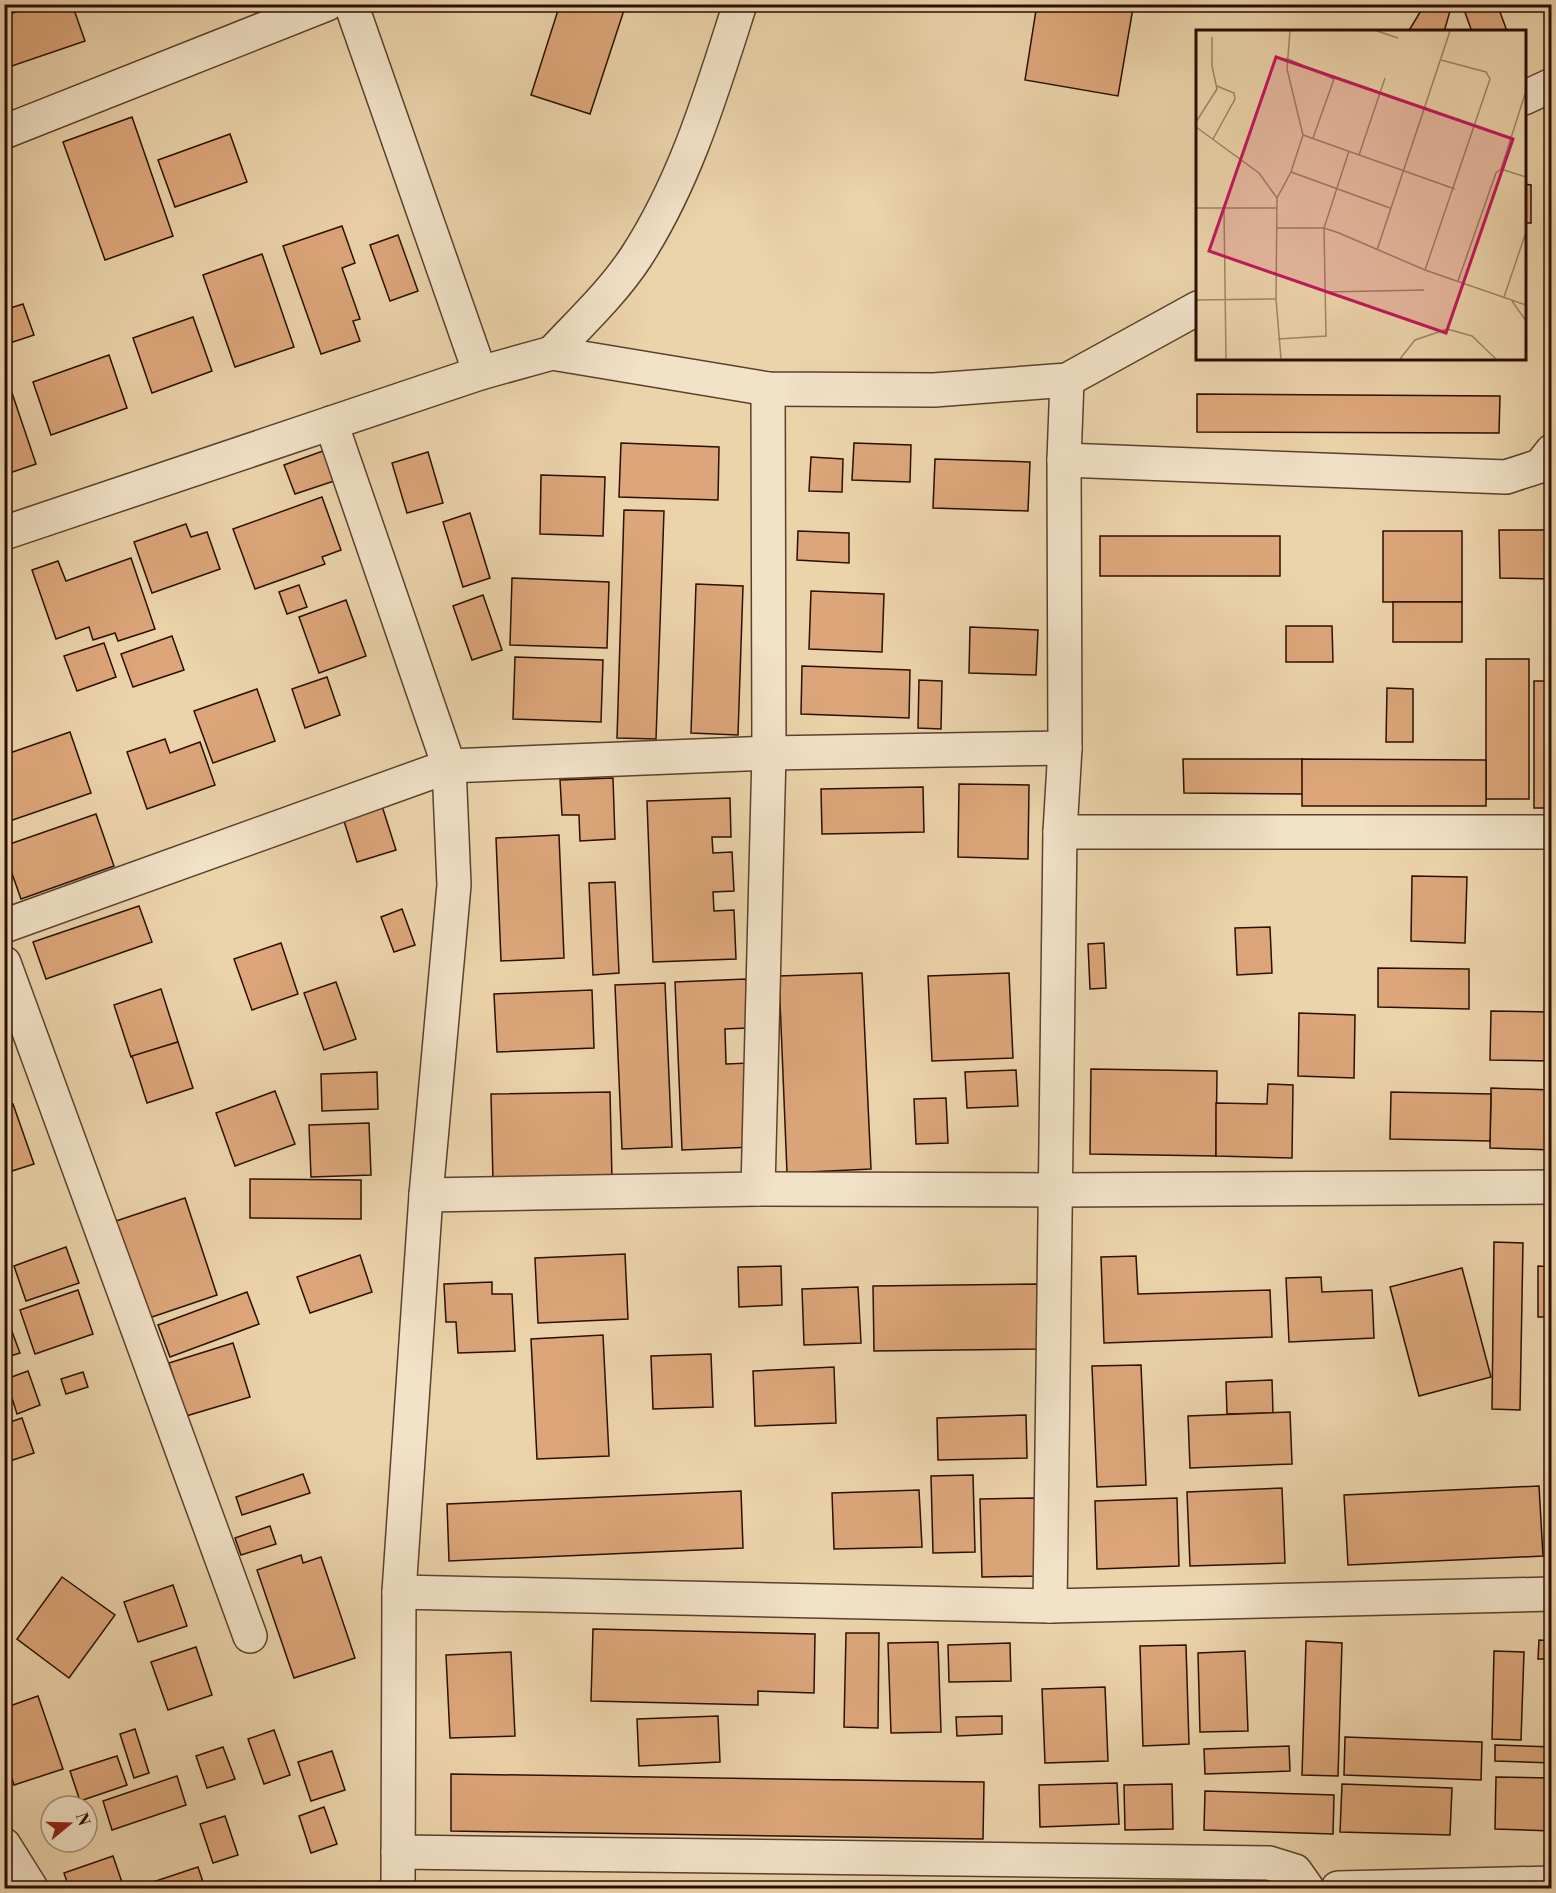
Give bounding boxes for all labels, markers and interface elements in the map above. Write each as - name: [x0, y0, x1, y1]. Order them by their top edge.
- inset map: [1196, 30, 1526, 360]
- north arrow: [39, 1794, 99, 1854]
- text: N: [71, 1810, 94, 1829]

